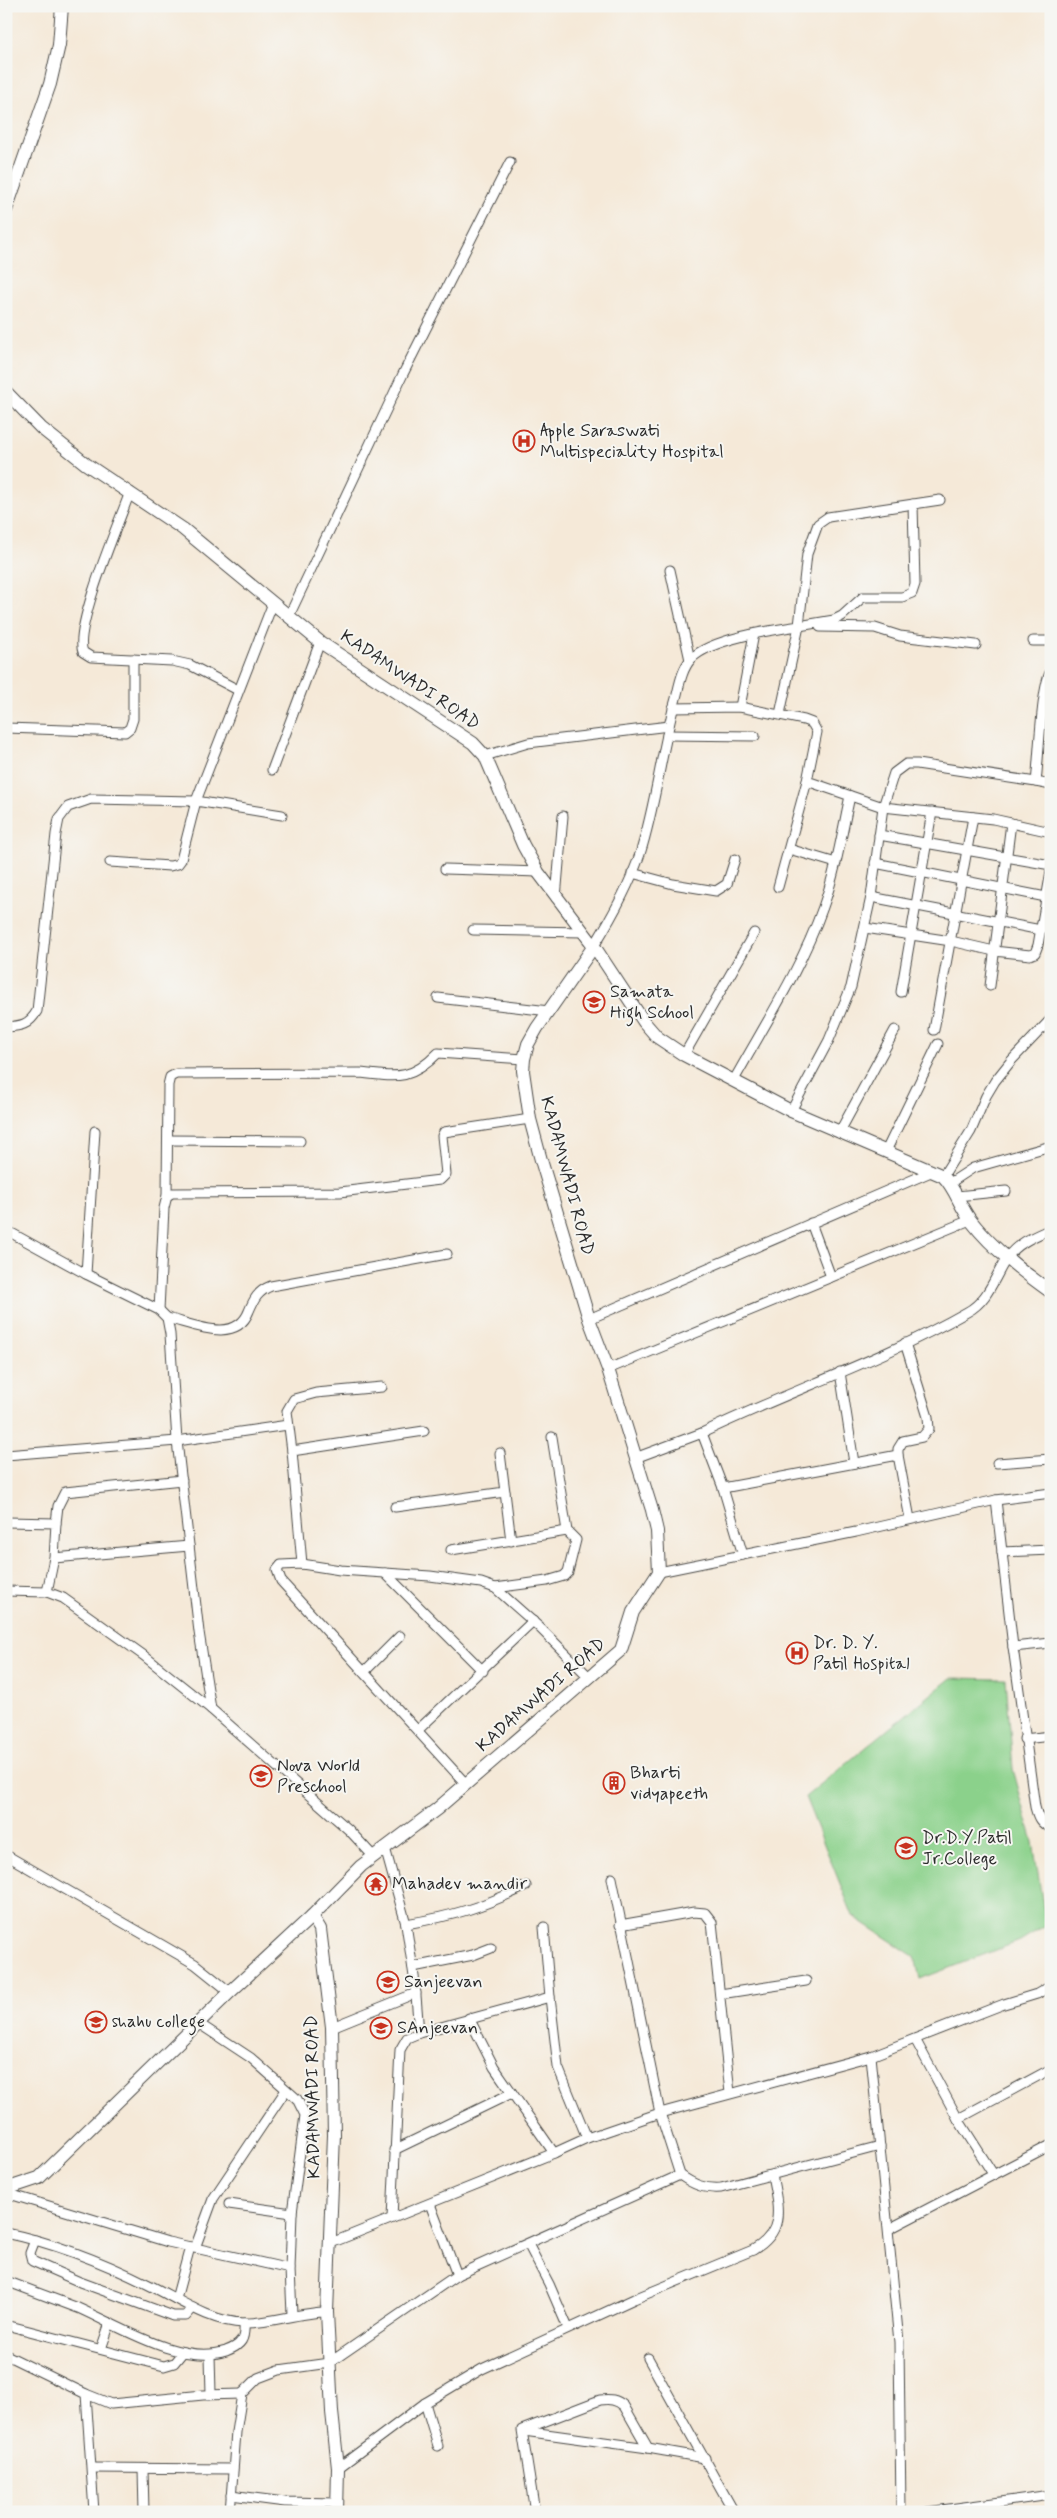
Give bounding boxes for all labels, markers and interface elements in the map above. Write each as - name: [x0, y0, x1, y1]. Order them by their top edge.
- place label: Apple Saraswati Multispeciality Hospital: [540, 419, 724, 464]
- hospital icon: Apple Saraswati Multispeciality Hospital: [512, 429, 536, 453]
- street label: KADAMWADI ROAD: [335, 624, 485, 736]
- place label: Samata High School: [610, 980, 694, 1027]
- school or university icon: Samata High School: [582, 990, 606, 1014]
- street label: KADAMWADI ROAD: [534, 1094, 600, 1258]
- place label: Dr. D. Y. Patil Hospital: [813, 1631, 910, 1676]
- street label: KADAMWADI ROAD: [471, 1632, 611, 1758]
- hospital icon: Dr. D. Y. Patil Hospital: [785, 1641, 809, 1665]
- place label: Nova World Preschool: [277, 1754, 360, 1799]
- place label: Bharti vidyapeeth: [630, 1761, 708, 1806]
- school or university icon: Nova World Preschool: [249, 1764, 273, 1788]
- building icon: Bharti vidyapeeth: [602, 1771, 626, 1795]
- place label: Dr.D.Y.Patil Jr.College: [922, 1826, 1012, 1871]
- school or university icon: Dr.D.Y.Patil Jr.College: [894, 1836, 918, 1860]
- temple icon: Mahadev mandir: [364, 1872, 388, 1896]
- place label: Mahadev mandir: [392, 1872, 528, 1896]
- school or university icon: Sanjeevan: [376, 1970, 400, 1994]
- place label: Sanjeevan: [404, 1970, 483, 1994]
- school or university icon: shahu college: [84, 2010, 108, 2034]
- place label: shahu college: [112, 2010, 205, 2036]
- street label: KADAMWADI ROAD: [300, 2015, 326, 2179]
- school or university icon: SAnjeevan: [369, 2016, 393, 2040]
- place label: SAnjeevan: [397, 2016, 478, 2040]

